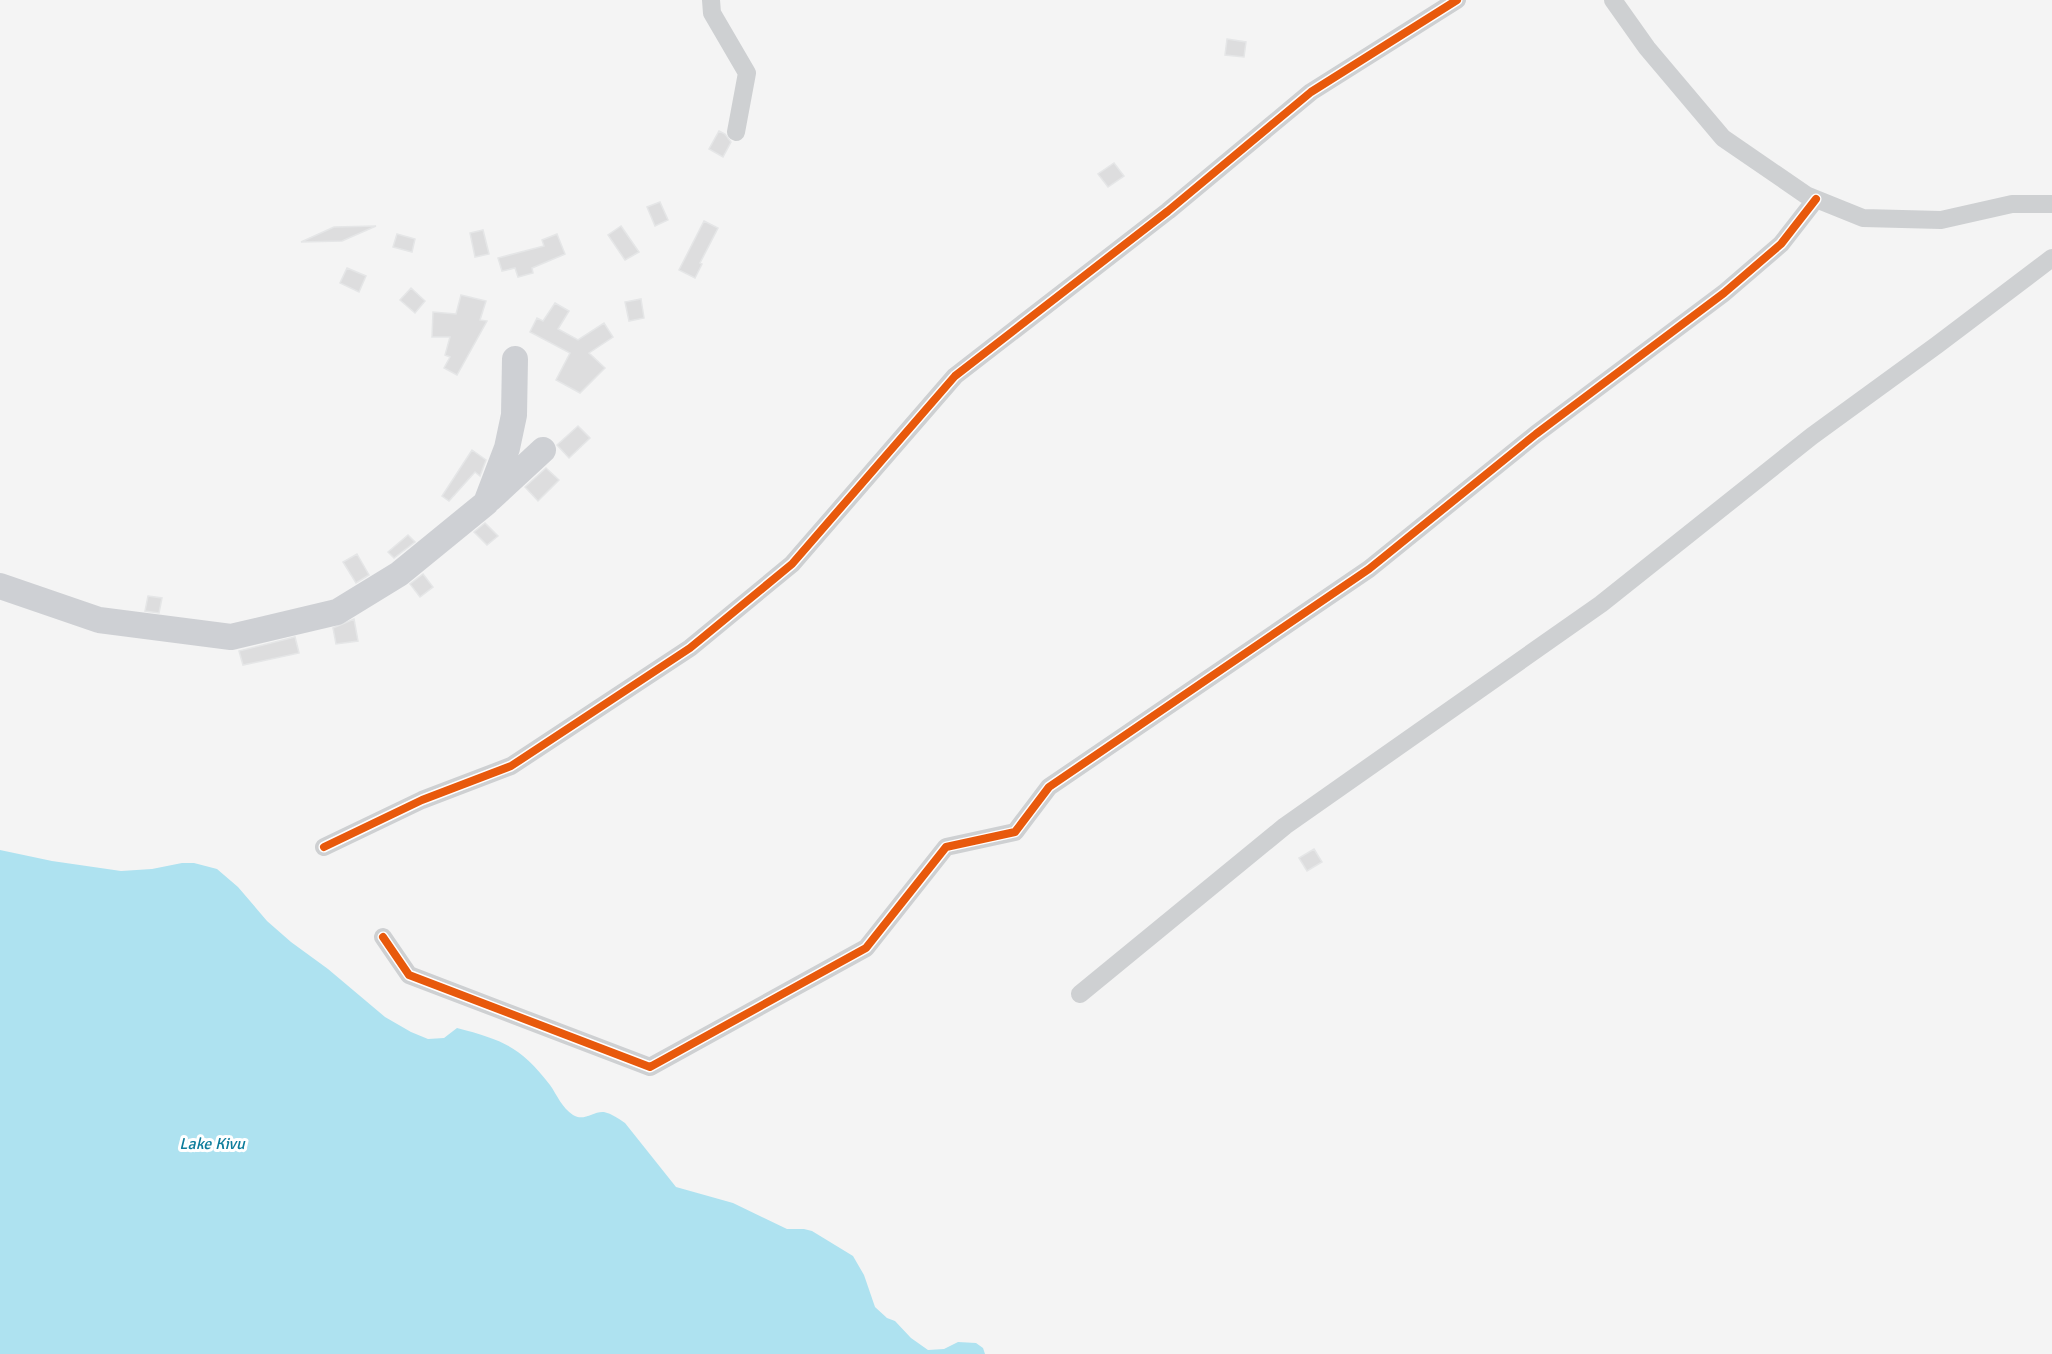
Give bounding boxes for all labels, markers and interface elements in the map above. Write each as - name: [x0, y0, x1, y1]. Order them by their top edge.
- water label: Lake Kivu: [179, 1134, 246, 1154]

